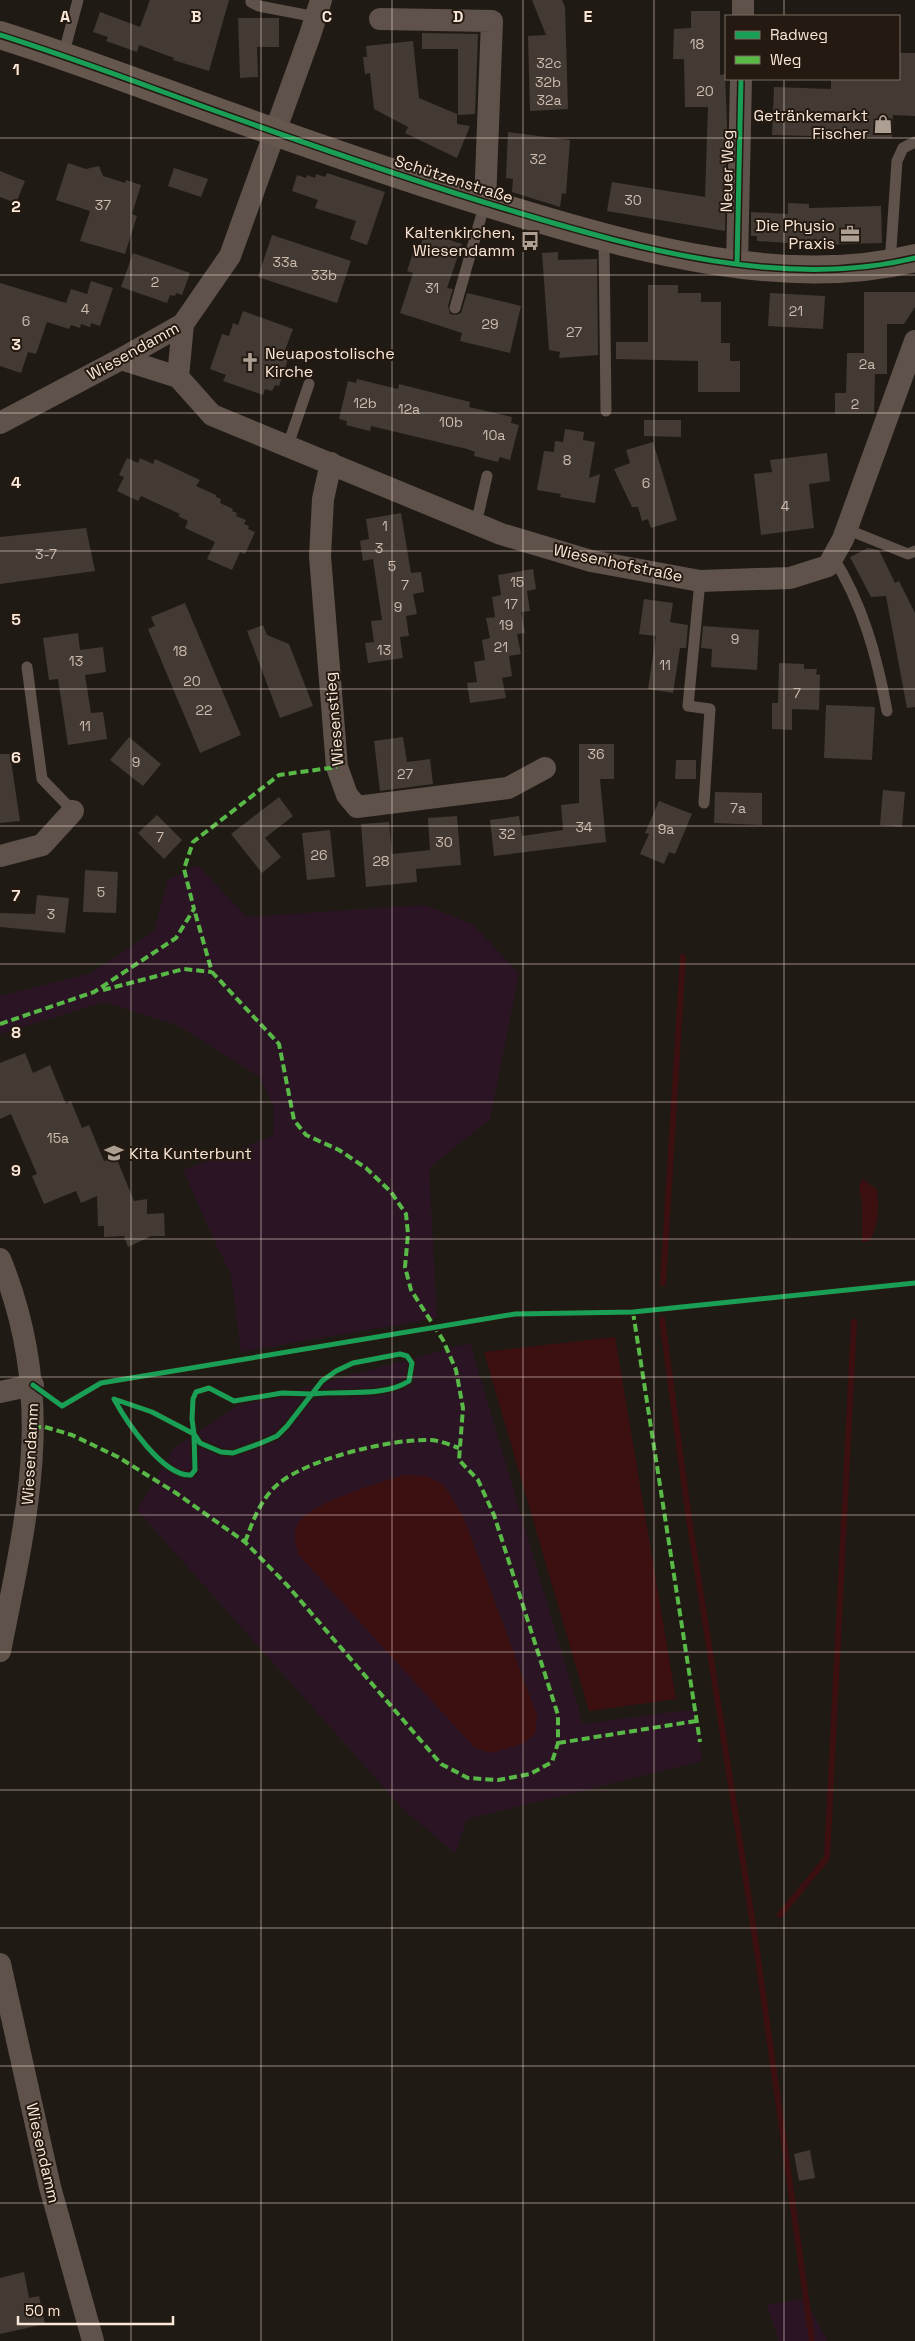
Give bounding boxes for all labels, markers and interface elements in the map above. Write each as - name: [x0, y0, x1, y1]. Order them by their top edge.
- text: A: [60, 6, 70, 27]
- text: B: [191, 6, 201, 27]
- text: C: [322, 6, 332, 27]
- text: D: [453, 6, 463, 27]
- text: E: [584, 6, 593, 27]
- legend: [725, 15, 900, 80]
- text: Radweg: [770, 25, 828, 44]
- house number: 18: [690, 35, 705, 53]
- text: Weg: [770, 50, 801, 69]
- house number: 32c: [536, 54, 562, 72]
- text: 1: [12, 59, 20, 80]
- house number: 32b: [535, 73, 561, 91]
- house number: 20: [696, 82, 714, 100]
- house number: 32a: [537, 91, 561, 109]
- place label: Getränkemarkt Fischer: [754, 105, 868, 144]
- shop icon: Getränkemarkt Fischer: [872, 113, 894, 135]
- street label: Neuer Weg: [716, 129, 738, 213]
- street label: Schützenstraße: [392, 150, 516, 208]
- house number: 32: [530, 150, 546, 168]
- house number: 30: [624, 191, 642, 209]
- text: 2: [11, 196, 21, 217]
- house number: 37: [95, 196, 111, 214]
- place label: Die Physio Praxis: [756, 215, 835, 254]
- place label: Kaltenkirchen, Wiesendamm: [405, 222, 515, 261]
- office icon: Die Physio Praxis: [839, 223, 861, 245]
- bus stop icon: Kaltenkirchen, Wiesendamm: [519, 230, 541, 252]
- house number: 33a: [273, 253, 297, 271]
- house number: 33b: [311, 266, 337, 284]
- house number: 2: [151, 273, 159, 291]
- house number: 31: [425, 279, 439, 297]
- house number: 4: [81, 300, 90, 318]
- house number: 21: [789, 302, 803, 320]
- house number: 6: [22, 312, 30, 330]
- house number: 29: [482, 315, 498, 333]
- street label: Wiesendamm: [83, 317, 183, 385]
- house number: 27: [566, 323, 582, 341]
- text: 3: [11, 334, 21, 355]
- place label: Neuapostolische Kirche: [265, 343, 395, 382]
- church icon: Neuapostolische Kirche: [239, 351, 261, 373]
- house number: 2a: [859, 355, 875, 373]
- house number: 12b: [353, 394, 377, 412]
- house number: 2: [851, 395, 859, 413]
- house number: 12a: [398, 400, 420, 418]
- house number: 10b: [439, 413, 463, 431]
- house number: 10a: [483, 426, 505, 444]
- house number: 8: [563, 451, 572, 469]
- text: 4: [11, 472, 21, 493]
- house number: 6: [642, 474, 650, 492]
- house number: 4: [781, 497, 790, 515]
- house number: 1: [382, 517, 388, 535]
- house number: 3: [375, 539, 383, 557]
- street label: Wiesenhofstraße: [551, 539, 685, 587]
- house number: 3-7: [35, 545, 57, 563]
- house number: 5: [388, 557, 396, 575]
- house number: 15: [510, 573, 524, 591]
- house number: 7: [401, 576, 409, 594]
- house number: 17: [504, 595, 518, 613]
- house number: 9: [394, 598, 402, 616]
- text: 5: [11, 609, 21, 630]
- house number: 19: [499, 616, 513, 634]
- house number: 9: [731, 630, 739, 648]
- house number: 21: [494, 638, 508, 656]
- house number: 13: [377, 641, 391, 659]
- house number: 18: [173, 642, 188, 660]
- house number: 13: [69, 652, 83, 670]
- house number: 11: [659, 656, 671, 674]
- street label: Wiesenstieg: [319, 671, 349, 767]
- house number: 20: [183, 672, 201, 690]
- house number: 7: [793, 684, 801, 702]
- house number: 22: [196, 701, 212, 719]
- house number: 11: [79, 717, 91, 735]
- house number: 36: [587, 745, 605, 763]
- text: 6: [11, 747, 21, 768]
- house number: 9: [132, 753, 140, 771]
- house number: 27: [397, 765, 413, 783]
- house number: 7a: [730, 799, 746, 817]
- house number: 34: [575, 818, 593, 836]
- house number: 9a: [658, 820, 674, 838]
- house number: 32: [499, 825, 515, 843]
- house number: 7: [156, 828, 164, 846]
- house number: 30: [435, 833, 453, 851]
- house number: 26: [310, 846, 328, 864]
- house number: 28: [372, 852, 390, 870]
- house number: 5: [97, 883, 105, 901]
- text: 7: [12, 885, 21, 906]
- house number: 3: [47, 905, 55, 923]
- text: 8: [11, 1022, 21, 1043]
- house number: 15a: [47, 1129, 69, 1147]
- school or university icon: Kita Kunterbunt: [103, 1142, 125, 1164]
- place label: Kita Kunterbunt: [129, 1143, 252, 1164]
- text: 9: [11, 1160, 21, 1181]
- street label: Wiesendamm: [17, 1402, 43, 1506]
- street label: Wiesendamm: [21, 2101, 65, 2205]
- scale bar: [18, 2294, 172, 2326]
- text: 50 m: [25, 2301, 60, 2320]

